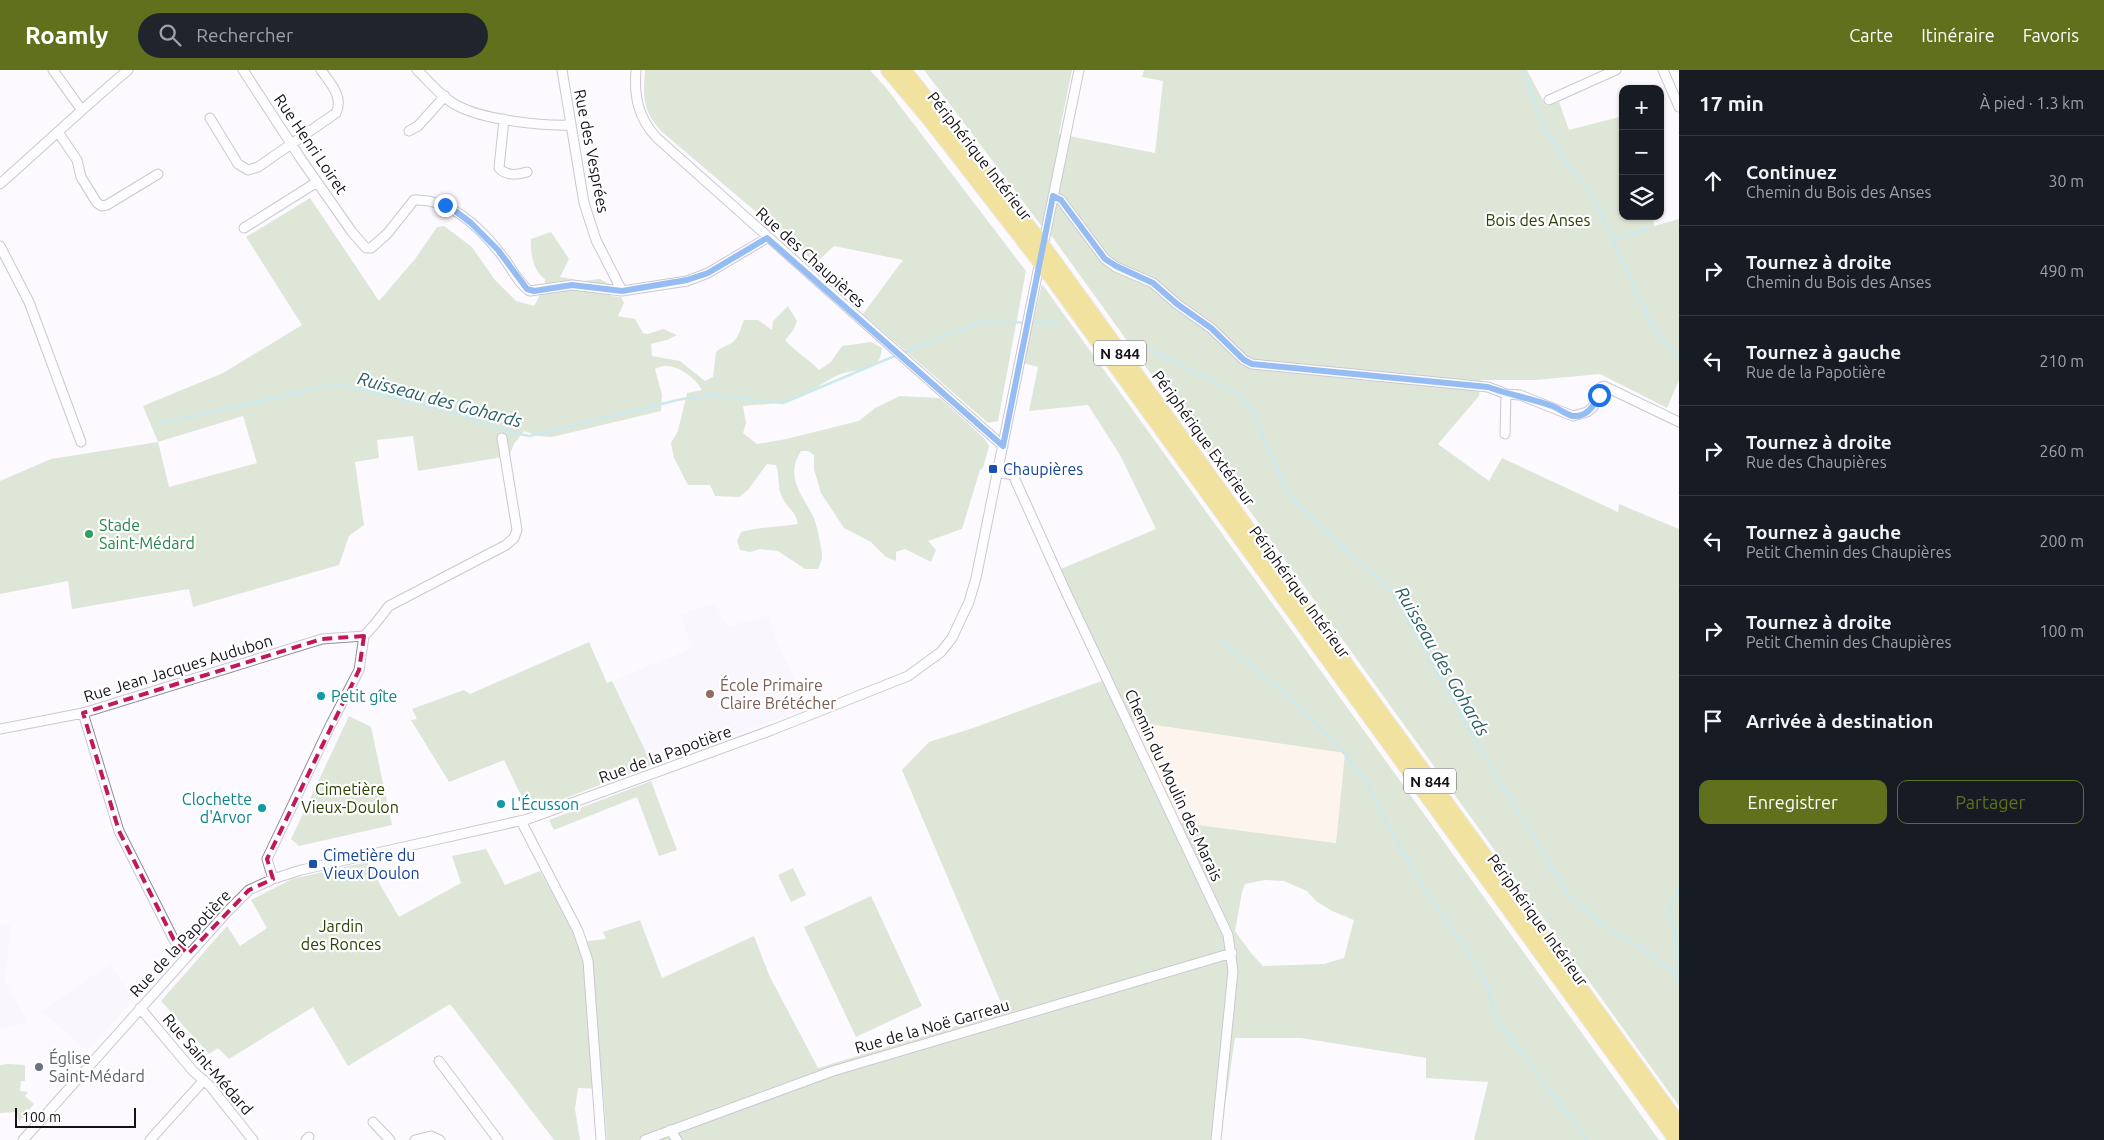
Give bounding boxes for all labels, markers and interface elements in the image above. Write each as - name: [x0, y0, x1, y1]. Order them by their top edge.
- search box: [138, 13, 488, 58]
- icon: search: [156, 21, 184, 49]
- text: Roamly: [25, 22, 108, 49]
- text: Rechercher: [196, 24, 293, 46]
- text: Carte: [1849, 25, 1893, 45]
- text: Itinéraire: [1921, 25, 1995, 45]
- text: Favoris: [2023, 25, 2079, 45]
- map controls: [1619, 85, 1664, 220]
- button: +: [1619, 85, 1664, 130]
- street label: Rue des Vesprées: [571, 88, 613, 215]
- street label: Périphérique Intérieur: [924, 88, 1036, 224]
- street label: Rue Henri Loiret: [271, 91, 352, 198]
- text: 17 min: [1699, 91, 1764, 115]
- text: À pied · 1.3 km: [1980, 94, 2084, 112]
- button: −: [1619, 130, 1664, 175]
- text: Continuez: [1746, 161, 1836, 183]
- icon: ahead: [1699, 167, 1727, 195]
- text: 30 m: [2048, 172, 2084, 190]
- button: layers: [1619, 175, 1664, 220]
- text: Chemin du Bois des Anses: [1746, 183, 1932, 201]
- route end: [434, 194, 457, 217]
- street label: Rue des Chaupières: [753, 203, 869, 311]
- park label: Bois des Anses: [1485, 211, 1591, 229]
- text: Tournez à droite: [1746, 251, 1892, 273]
- icon: right: [1699, 257, 1727, 285]
- text: 490 m: [2039, 262, 2084, 280]
- text: Chemin du Bois des Anses: [1746, 273, 1932, 291]
- road number: N 844: [1094, 340, 1146, 366]
- text: Tournez à gauche: [1746, 341, 1901, 363]
- icon: left: [1699, 347, 1727, 375]
- text: 210 m: [2039, 352, 2084, 370]
- text: Rue de la Papotière: [1746, 363, 1886, 381]
- water label: Ruisseau des Gohards: [356, 367, 525, 431]
- street label: Périphérique Extérieur: [1149, 367, 1259, 509]
- route start: [1588, 384, 1611, 407]
- text: Tournez à droite: [1746, 431, 1892, 453]
- icon: right: [1699, 437, 1727, 465]
- text: 260 m: [2039, 442, 2084, 460]
- text: Rue des Chaupières: [1746, 453, 1887, 471]
- place label: Chaupières: [1003, 460, 1083, 478]
- marker: Chaupières: [987, 463, 999, 475]
- place label: Stade Saint-Médard: [99, 516, 195, 552]
- text: Tournez à gauche: [1746, 521, 1901, 543]
- street label: Périphérique Intérieur: [1246, 523, 1354, 661]
- icon: left: [1699, 527, 1727, 555]
- marker: Stade Saint-Médard: [83, 528, 95, 540]
- text: 200 m: [2039, 532, 2084, 550]
- text: Petit Chemin des Chaupières: [1746, 543, 1952, 561]
- water label: Ruisseau des Gohards: [1392, 583, 1494, 740]
- text: Tournez à droite: [1746, 611, 1892, 633]
- icon: right: [1699, 617, 1727, 645]
- text: 100 m: [2039, 622, 2084, 640]
- street label: Rue Jean Jacques Audubon: [81, 631, 275, 705]
- text: Petit Chemin des Chaupières: [1746, 633, 1952, 651]
- place label: École Primaire Claire Brétécher: [720, 674, 836, 712]
- street label: Chemin du Moulin des Marais: [1122, 686, 1227, 884]
- place label: Petit gîte: [331, 687, 397, 705]
- marker: École Primaire Claire Brétécher: [704, 688, 716, 700]
- marker: Petit gîte: [315, 690, 327, 702]
- icon: arrive: [1699, 707, 1727, 735]
- text: Arrivée à destination: [1746, 710, 1933, 732]
- street label: Rue de la Papotière: [596, 722, 734, 786]
- road number: N 844: [1404, 768, 1456, 794]
- park label: Cimetière Vieux-Doulon: [301, 780, 399, 816]
- button: Enregistrer: [1699, 780, 1887, 824]
- button: Partager: [1897, 780, 2084, 824]
- place label: Clochette d'Arvor: [182, 790, 252, 826]
- place label: L'Écusson: [511, 793, 579, 813]
- marker: L'Écusson: [495, 798, 507, 810]
- marker: Clochette d'Arvor: [256, 802, 268, 814]
- place label: Cimetière du Vieux Doulon: [323, 846, 420, 882]
- street label: Périphérique Intérieur: [1484, 851, 1592, 989]
- marker: Cimetière du Vieux Doulon: [307, 858, 319, 870]
- street label: Rue de la Papotière: [126, 886, 234, 1000]
- park label: Jardin des Ronces: [301, 917, 381, 953]
- street label: Rue de la Noë Garreau: [853, 995, 1011, 1057]
- street label: Rue Saint-Médard: [159, 1010, 257, 1118]
- place label: Église Saint-Médard: [49, 1047, 145, 1085]
- marker: Église Saint-Médard: [33, 1061, 45, 1073]
- scale bar: [15, 1105, 136, 1128]
- text: 100 m: [22, 1109, 61, 1125]

